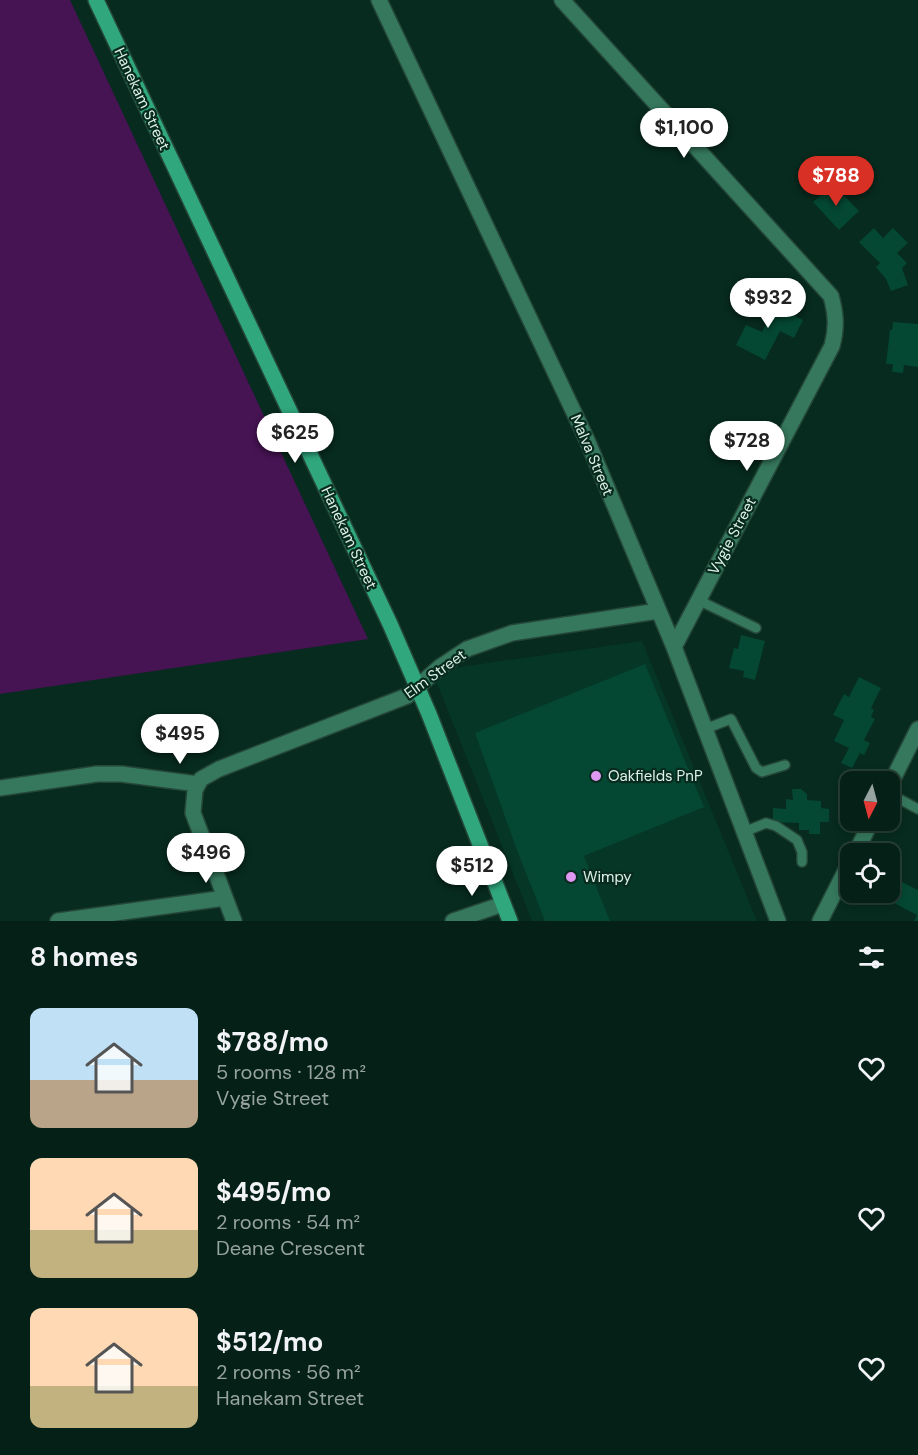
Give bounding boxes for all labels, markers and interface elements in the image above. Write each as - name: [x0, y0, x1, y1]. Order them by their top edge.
- street label: Hanekam Street: [109, 44, 175, 154]
- pin: $1,100: [635, 108, 733, 159]
- text: $1,100: [654, 114, 714, 140]
- pin: $788: [800, 156, 872, 207]
- text: $788: [812, 162, 860, 188]
- pin: $932: [732, 278, 804, 329]
- text: $932: [744, 284, 792, 310]
- street label: Malva Street: [566, 411, 618, 499]
- pin: $625: [259, 413, 331, 464]
- text: $625: [271, 419, 319, 445]
- pin: $728: [711, 421, 783, 472]
- text: $728: [724, 427, 770, 453]
- street label: Hanekam Street: [316, 483, 382, 593]
- street label: Vygie Street: [703, 494, 761, 578]
- street label: Elm Street: [400, 645, 470, 703]
- pin: $495: [144, 714, 216, 765]
- text: $495: [155, 720, 205, 746]
- place label: Oakfields PnP: [608, 766, 703, 786]
- marker: Oakfields PnP: [589, 769, 603, 783]
- north arrow: [840, 771, 900, 831]
- map controls: [840, 771, 900, 903]
- pin: $496: [170, 833, 242, 884]
- text: $496: [181, 839, 231, 865]
- button: locate: [840, 843, 900, 903]
- pin: $512: [436, 846, 508, 897]
- text: $512: [450, 852, 494, 878]
- place label: Wimpy: [583, 867, 632, 887]
- marker: Wimpy: [564, 870, 578, 884]
- text: 8 homes: [30, 940, 138, 974]
- icon: filters: [855, 941, 888, 974]
- text: $788/mo: [216, 1025, 329, 1059]
- icon: home: [78, 1032, 150, 1104]
- icon: heart: [855, 1052, 888, 1085]
- text: 5 rooms · 128 m²: [216, 1059, 366, 1085]
- text: Vygie Street: [216, 1085, 329, 1111]
- text: $495/mo: [216, 1175, 331, 1209]
- icon: home: [78, 1182, 150, 1254]
- icon: heart: [855, 1202, 888, 1235]
- text: 2 rooms · 54 m²: [216, 1209, 360, 1235]
- text: Deane Crescent: [216, 1235, 365, 1261]
- text: $512/mo: [216, 1325, 323, 1359]
- icon: home: [78, 1332, 150, 1404]
- icon: heart: [855, 1352, 888, 1385]
- text: 2 rooms · 56 m²: [216, 1359, 361, 1385]
- text: Hanekam Street: [216, 1385, 364, 1411]

